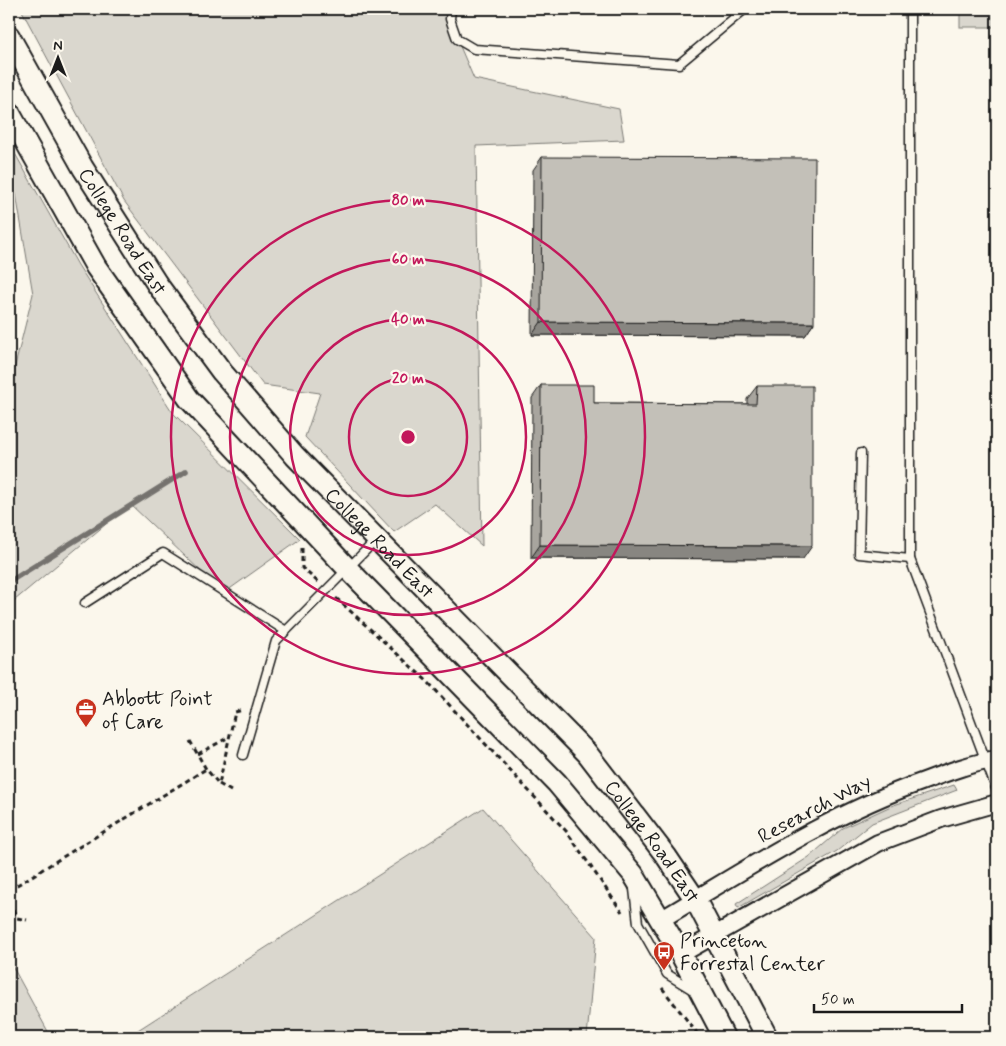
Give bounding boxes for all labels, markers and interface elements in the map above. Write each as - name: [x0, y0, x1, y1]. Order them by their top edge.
- north arrow: [32, 32, 82, 82]
- text: N: [53, 37, 63, 55]
- street label: College Road East: [71, 163, 173, 301]
- text: 80 m: [391, 191, 425, 211]
- text: 60 m: [392, 250, 424, 270]
- text: 40 m: [391, 310, 425, 330]
- text: 20 m: [392, 369, 424, 389]
- centre of rings: [399, 428, 417, 446]
- street label: College Road East: [318, 482, 440, 605]
- place label: Abbott Point of Care: [102, 686, 213, 736]
- office icon: Abbott Point of Care: [74, 697, 98, 728]
- street label: Research Way: [753, 768, 876, 850]
- street label: College Road East: [598, 775, 706, 908]
- place label: Princeton Forrestal Center: [680, 928, 825, 978]
- bus stop icon: Princeton Forrestal Center: [652, 940, 676, 971]
- scale bar: [814, 981, 961, 1013]
- text: 50 m: [821, 990, 855, 1010]

